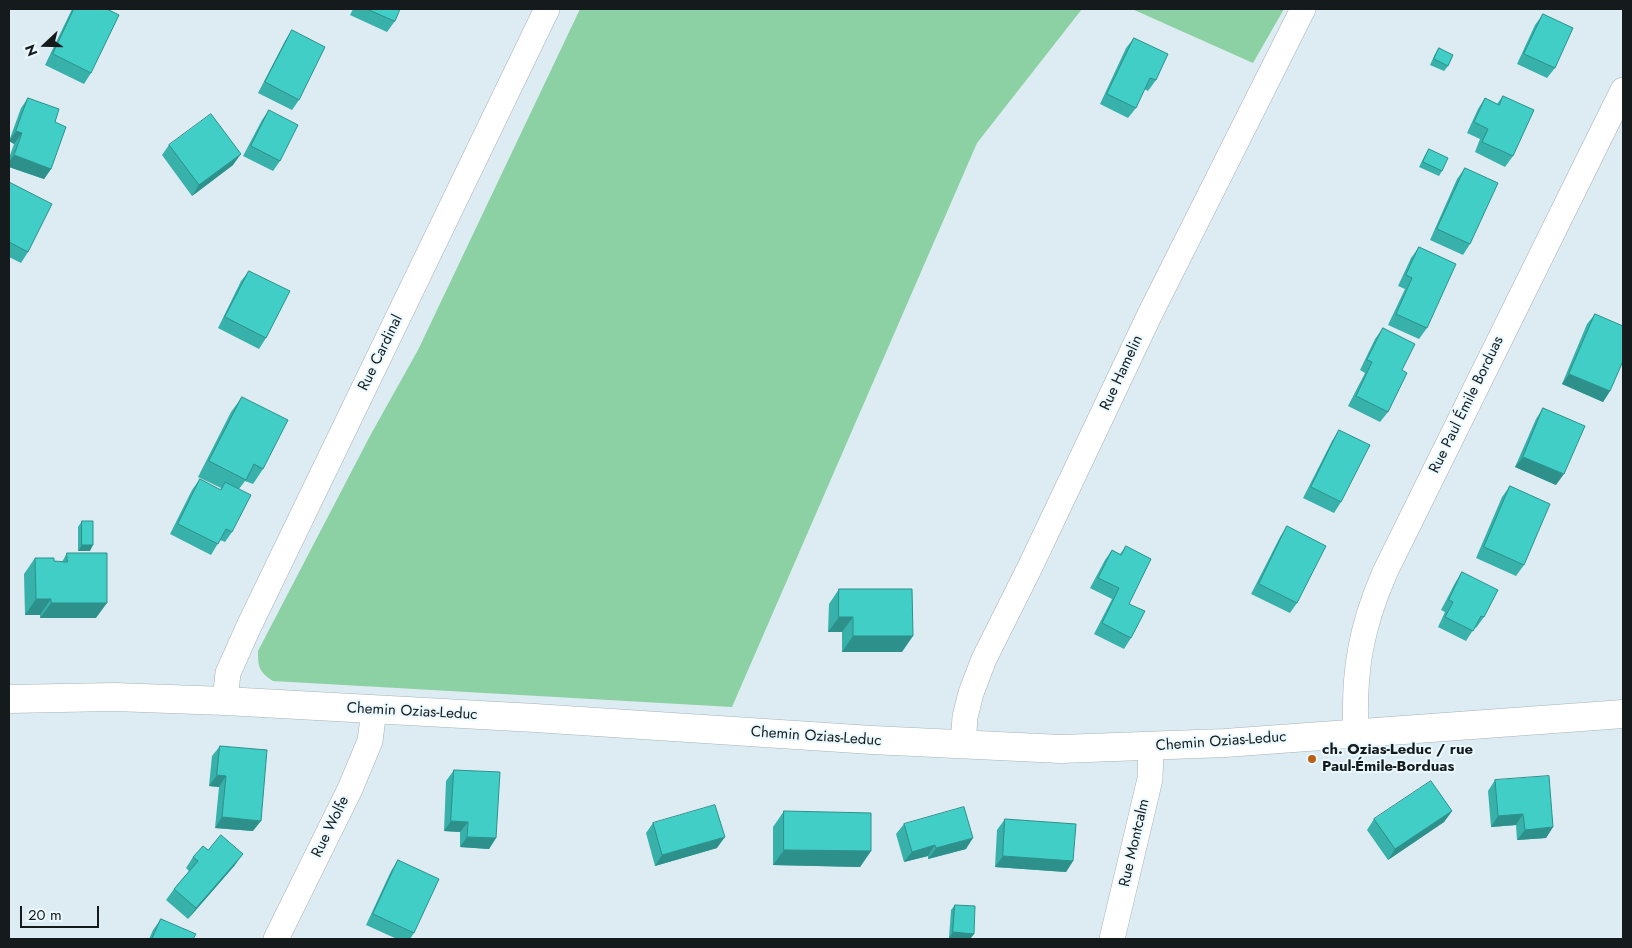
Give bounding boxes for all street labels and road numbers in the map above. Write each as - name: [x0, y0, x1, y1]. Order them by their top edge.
- street label: Rue Cardinal: [355, 312, 407, 394]
- street label: Rue Hamelin: [1097, 332, 1147, 414]
- street label: Rue Paul Émile Borduas: [1426, 334, 1508, 476]
- street label: Chemin Ozias-Leduc: [346, 700, 478, 724]
- street label: Chemin Ozias-Leduc: [750, 723, 882, 751]
- street label: Chemin Ozias-Leduc: [1155, 728, 1287, 756]
- street label: Rue Wolfe: [308, 793, 354, 861]
- street label: Rue Montcalm: [1116, 797, 1154, 889]

